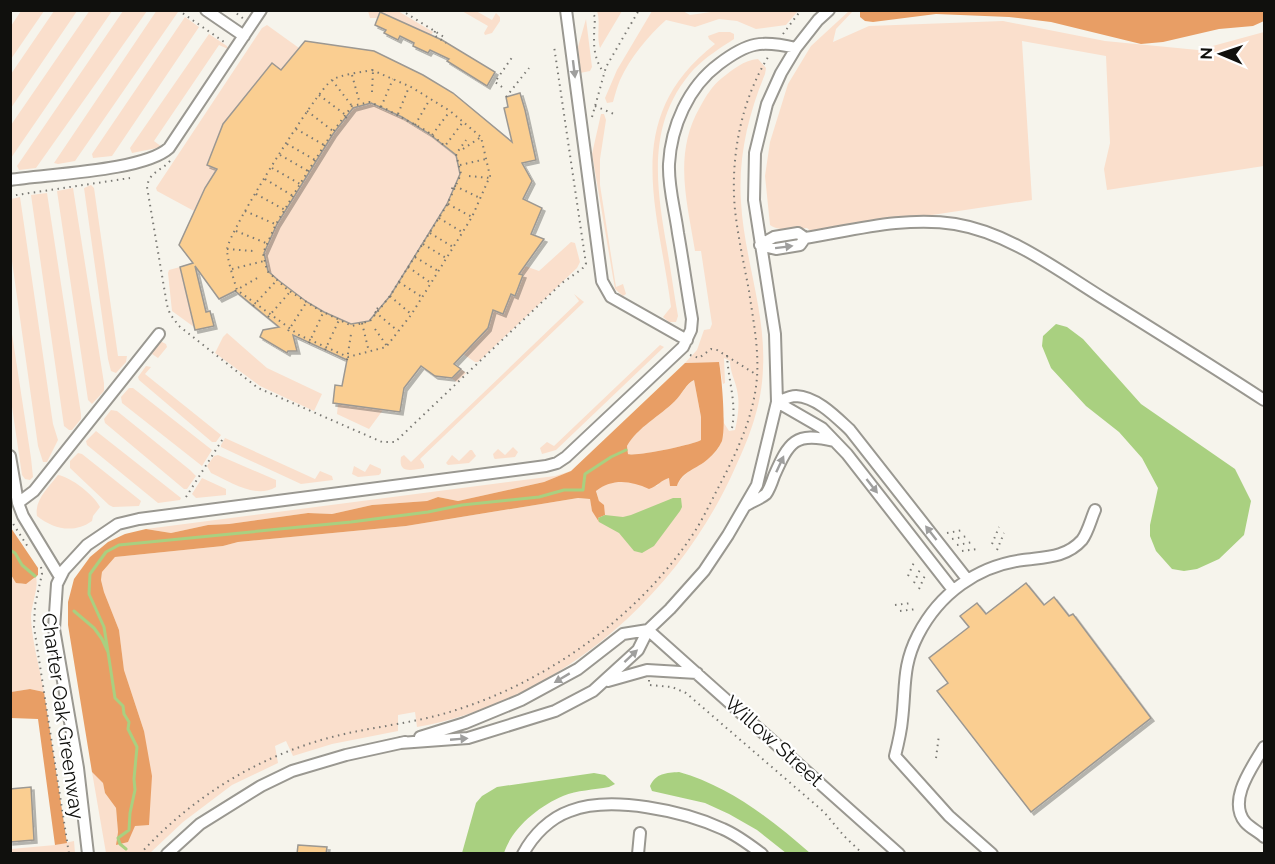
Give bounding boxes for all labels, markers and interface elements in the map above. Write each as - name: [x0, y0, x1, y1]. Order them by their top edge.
- north arrow: [1191, 24, 1251, 84]
- text: N: [1197, 47, 1216, 60]
- one-way arrow: [569, 59, 578, 78]
- one-way arrow: [775, 243, 794, 252]
- one-way arrow: [775, 455, 784, 472]
- one-way arrow: [865, 478, 878, 494]
- one-way arrow: [925, 526, 938, 541]
- street label: Charter Oak Greenway: [37, 611, 89, 821]
- one-way arrow: [623, 650, 638, 663]
- one-way arrow: [554, 673, 570, 684]
- street label: Willow Street: [720, 691, 828, 792]
- one-way arrow: [449, 734, 468, 743]

